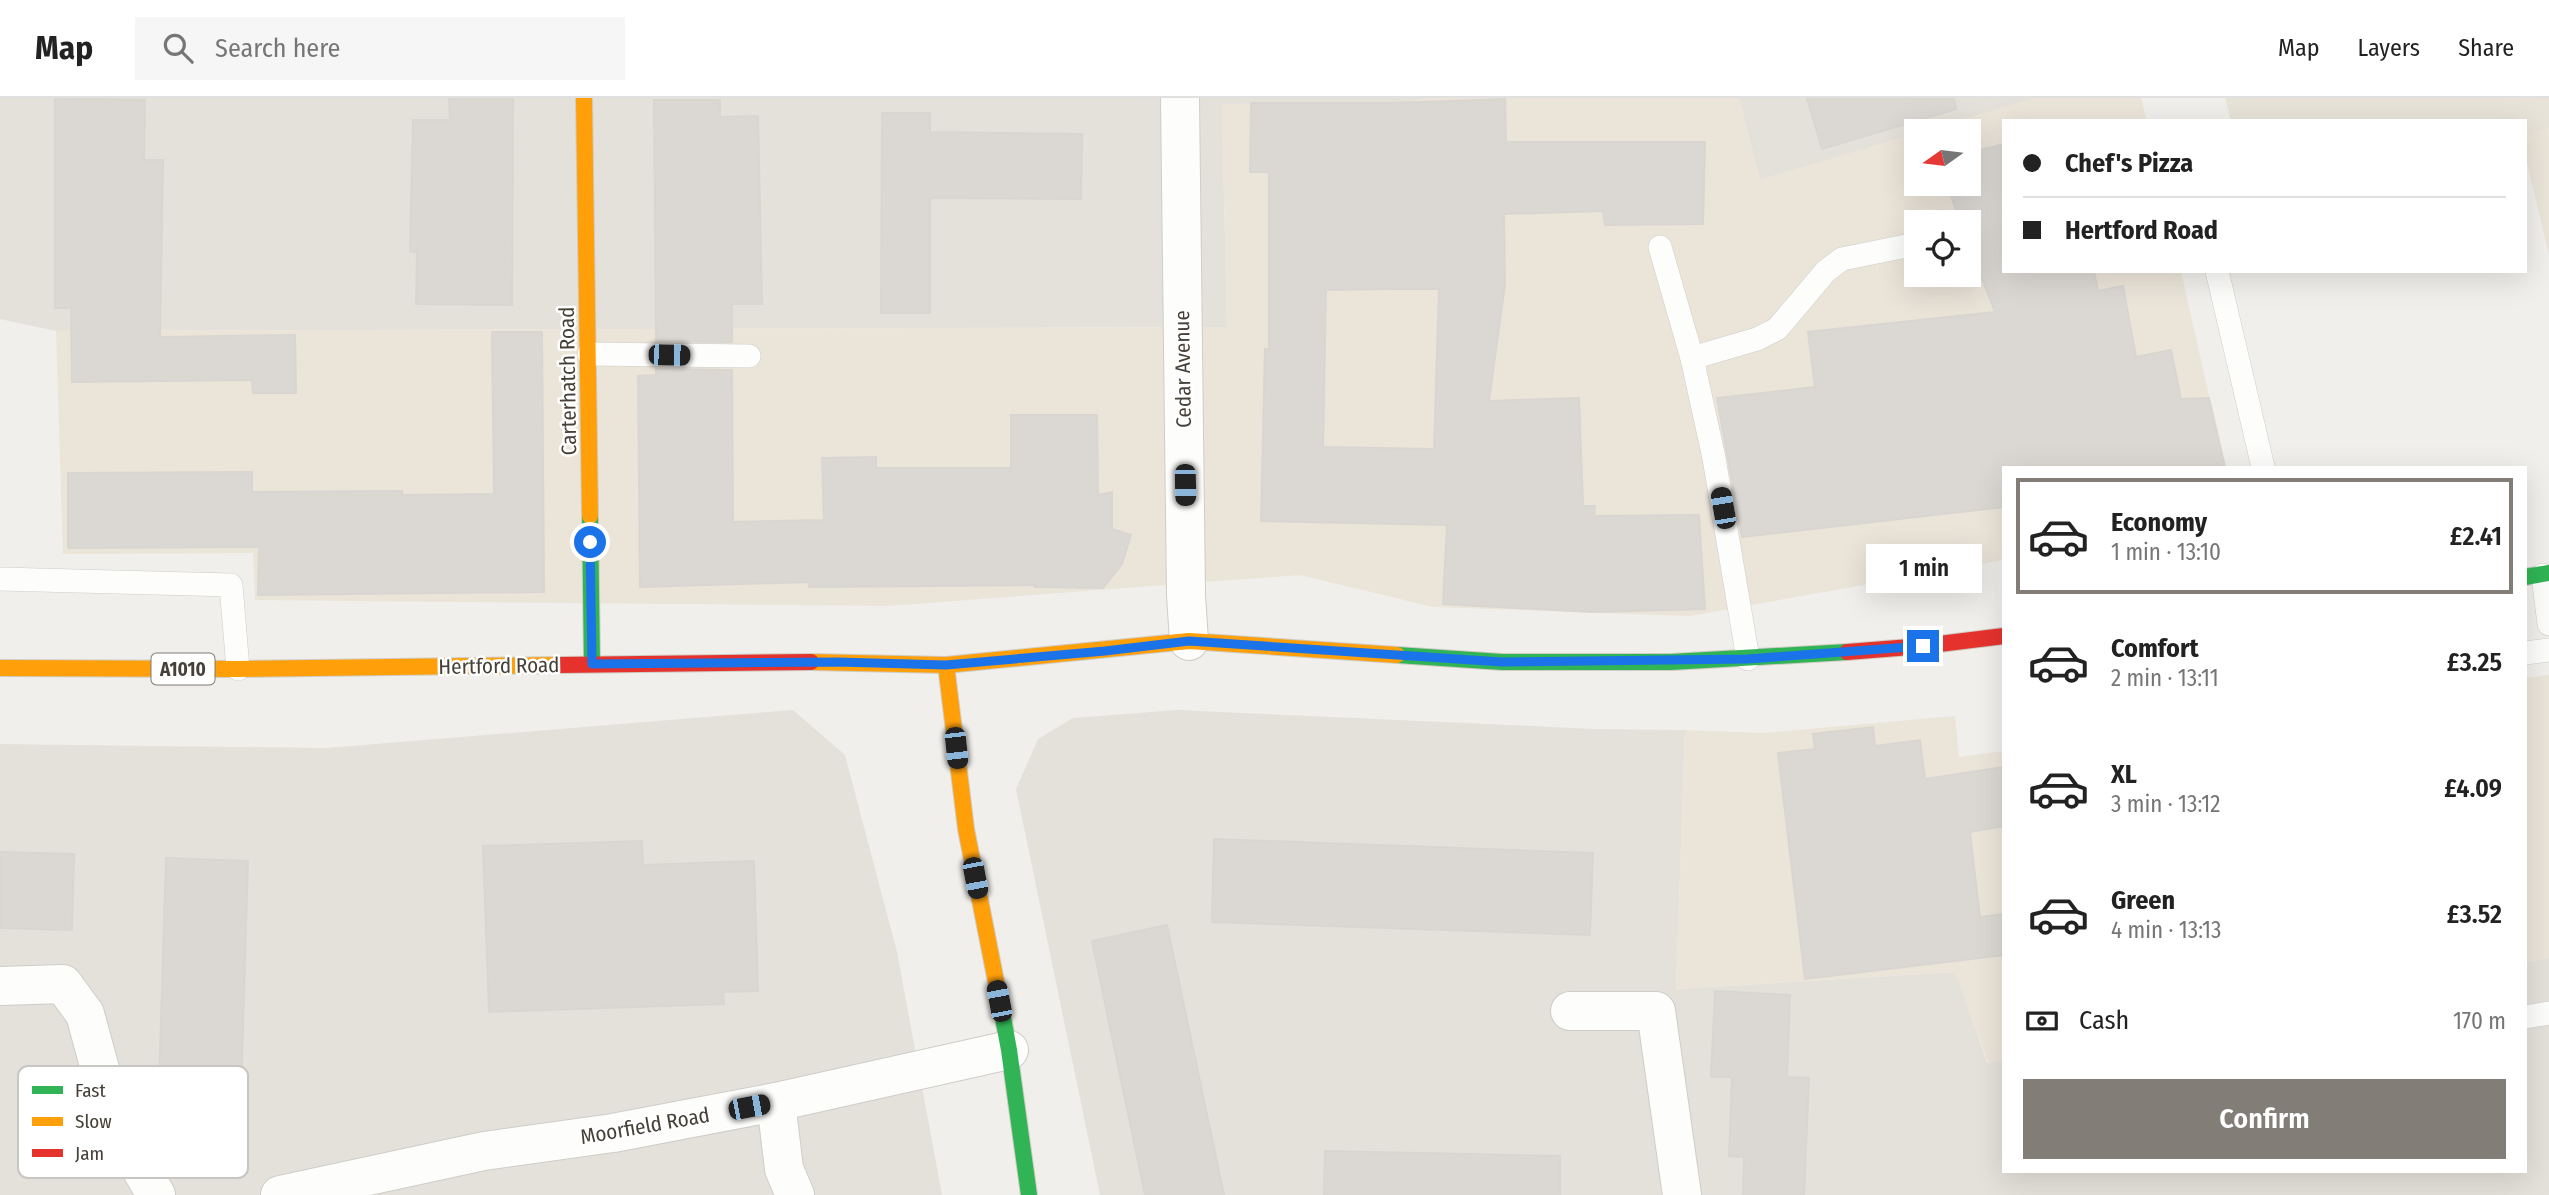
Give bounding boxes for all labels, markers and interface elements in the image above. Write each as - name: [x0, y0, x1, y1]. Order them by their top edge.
- search box: [135, 17, 625, 80]
- text: Map: [35, 28, 93, 68]
- icon: search: [159, 29, 197, 67]
- text: Search here: [215, 33, 340, 64]
- text: Map: [2278, 34, 2320, 62]
- text: Layers: [2358, 34, 2420, 62]
- text: Share: [2458, 34, 2514, 62]
- north arrow: [1904, 119, 1981, 196]
- map controls: [1904, 119, 1981, 287]
- text: Chef's Pizza: [2065, 148, 2193, 179]
- button: locate: [1904, 210, 1981, 287]
- text: Hertford Road: [2065, 215, 2218, 246]
- street label: Carterhatch Road: [554, 306, 582, 456]
- street label: Cedar Avenue: [1169, 310, 1197, 428]
- car: [648, 344, 691, 366]
- car: [1175, 464, 1196, 506]
- car: [1710, 485, 1737, 531]
- icon: car: [2027, 505, 2090, 568]
- text: Economy: [2111, 507, 2207, 538]
- text: £2.41: [2450, 521, 2502, 552]
- route start: [574, 526, 606, 558]
- text: 1 min · 13:10: [2111, 538, 2221, 566]
- callout: 1 min: [1865, 545, 1981, 594]
- text: 1 min: [1899, 554, 1949, 582]
- route end: [1907, 630, 1939, 662]
- icon: car: [2027, 631, 2090, 694]
- text: Comfort: [2111, 633, 2199, 664]
- text: £3.25: [2447, 647, 2502, 678]
- street label: Hertford Road: [438, 652, 560, 680]
- road number: A1010: [152, 654, 214, 684]
- text: 2 min · 13:11: [2111, 664, 2219, 692]
- car: [944, 726, 969, 770]
- icon: car: [2027, 757, 2090, 820]
- text: XL: [2111, 759, 2137, 790]
- text: £4.09: [2444, 773, 2502, 804]
- text: 3 min · 13:12: [2111, 790, 2220, 818]
- car: [961, 855, 990, 901]
- icon: car: [2027, 883, 2090, 946]
- text: Green: [2111, 885, 2175, 916]
- text: £3.52: [2447, 899, 2502, 930]
- text: 4 min · 13:13: [2111, 916, 2221, 944]
- car: [985, 978, 1014, 1024]
- icon: cash: [2023, 1002, 2061, 1040]
- text: Cash: [2079, 1005, 2129, 1036]
- text: 170 m: [2453, 1007, 2506, 1035]
- legend: [18, 1066, 248, 1178]
- text: Fast: [75, 1079, 106, 1102]
- button: Confirm: [2023, 1079, 2506, 1159]
- car: [727, 1093, 772, 1121]
- street label: Moorfield Road: [578, 1102, 712, 1150]
- text: Slow: [75, 1110, 112, 1133]
- text: Jam: [75, 1142, 104, 1165]

